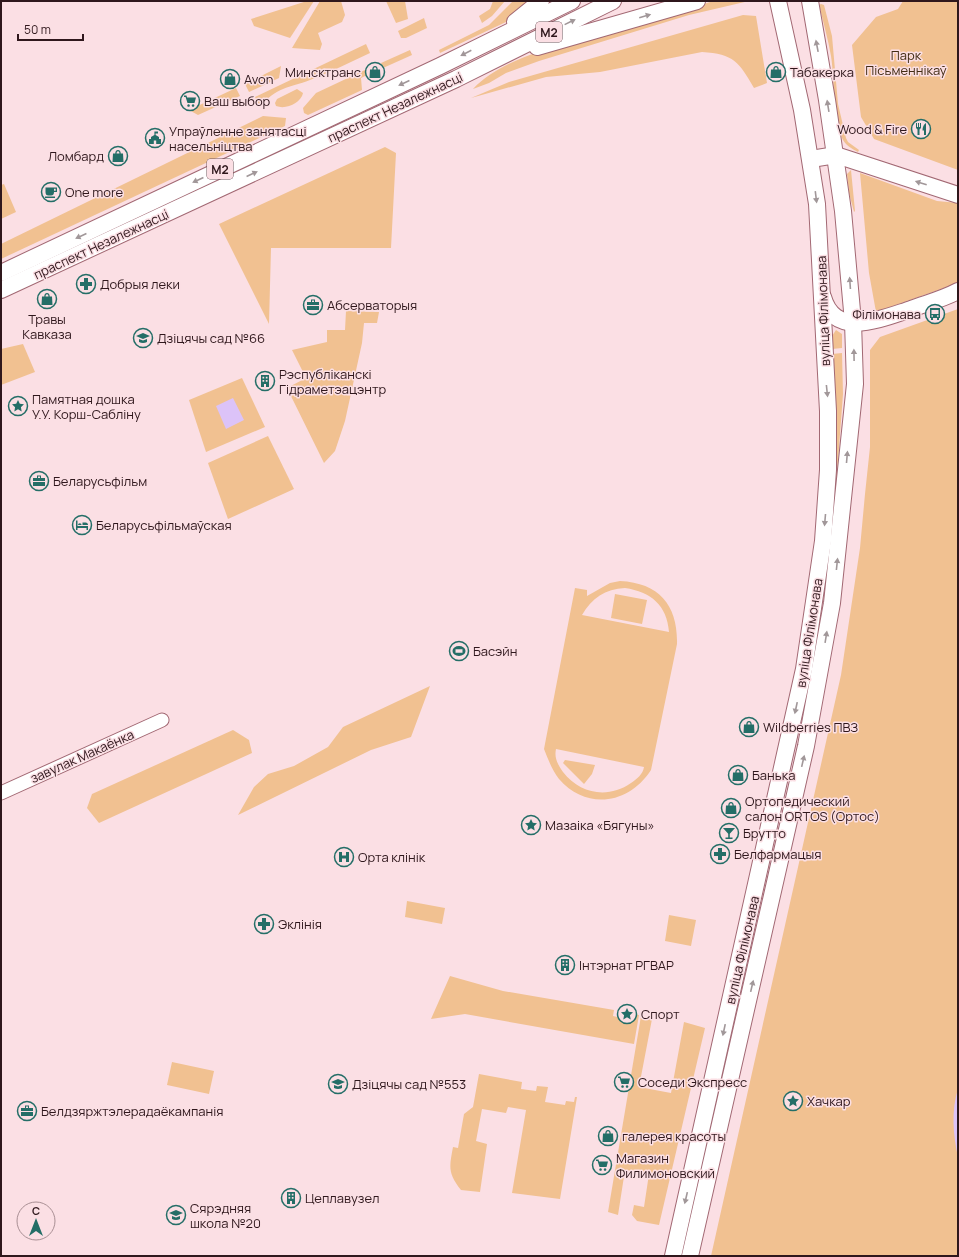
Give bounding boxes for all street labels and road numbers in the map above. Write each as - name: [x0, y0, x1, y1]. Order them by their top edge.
- road number: М2: [536, 22, 562, 42]
- street label: праспект Незалежнасці: [324, 68, 466, 146]
- road number: М2: [207, 159, 233, 179]
- street label: праспект Незалежнасці: [30, 205, 172, 283]
- street label: вуліца Філімонава: [812, 255, 834, 367]
- street label: вуліца Філімонава: [791, 577, 827, 689]
- street label: завулак Макаёнка: [27, 725, 137, 787]
- street label: вуліца Філімонава: [721, 894, 763, 1006]

